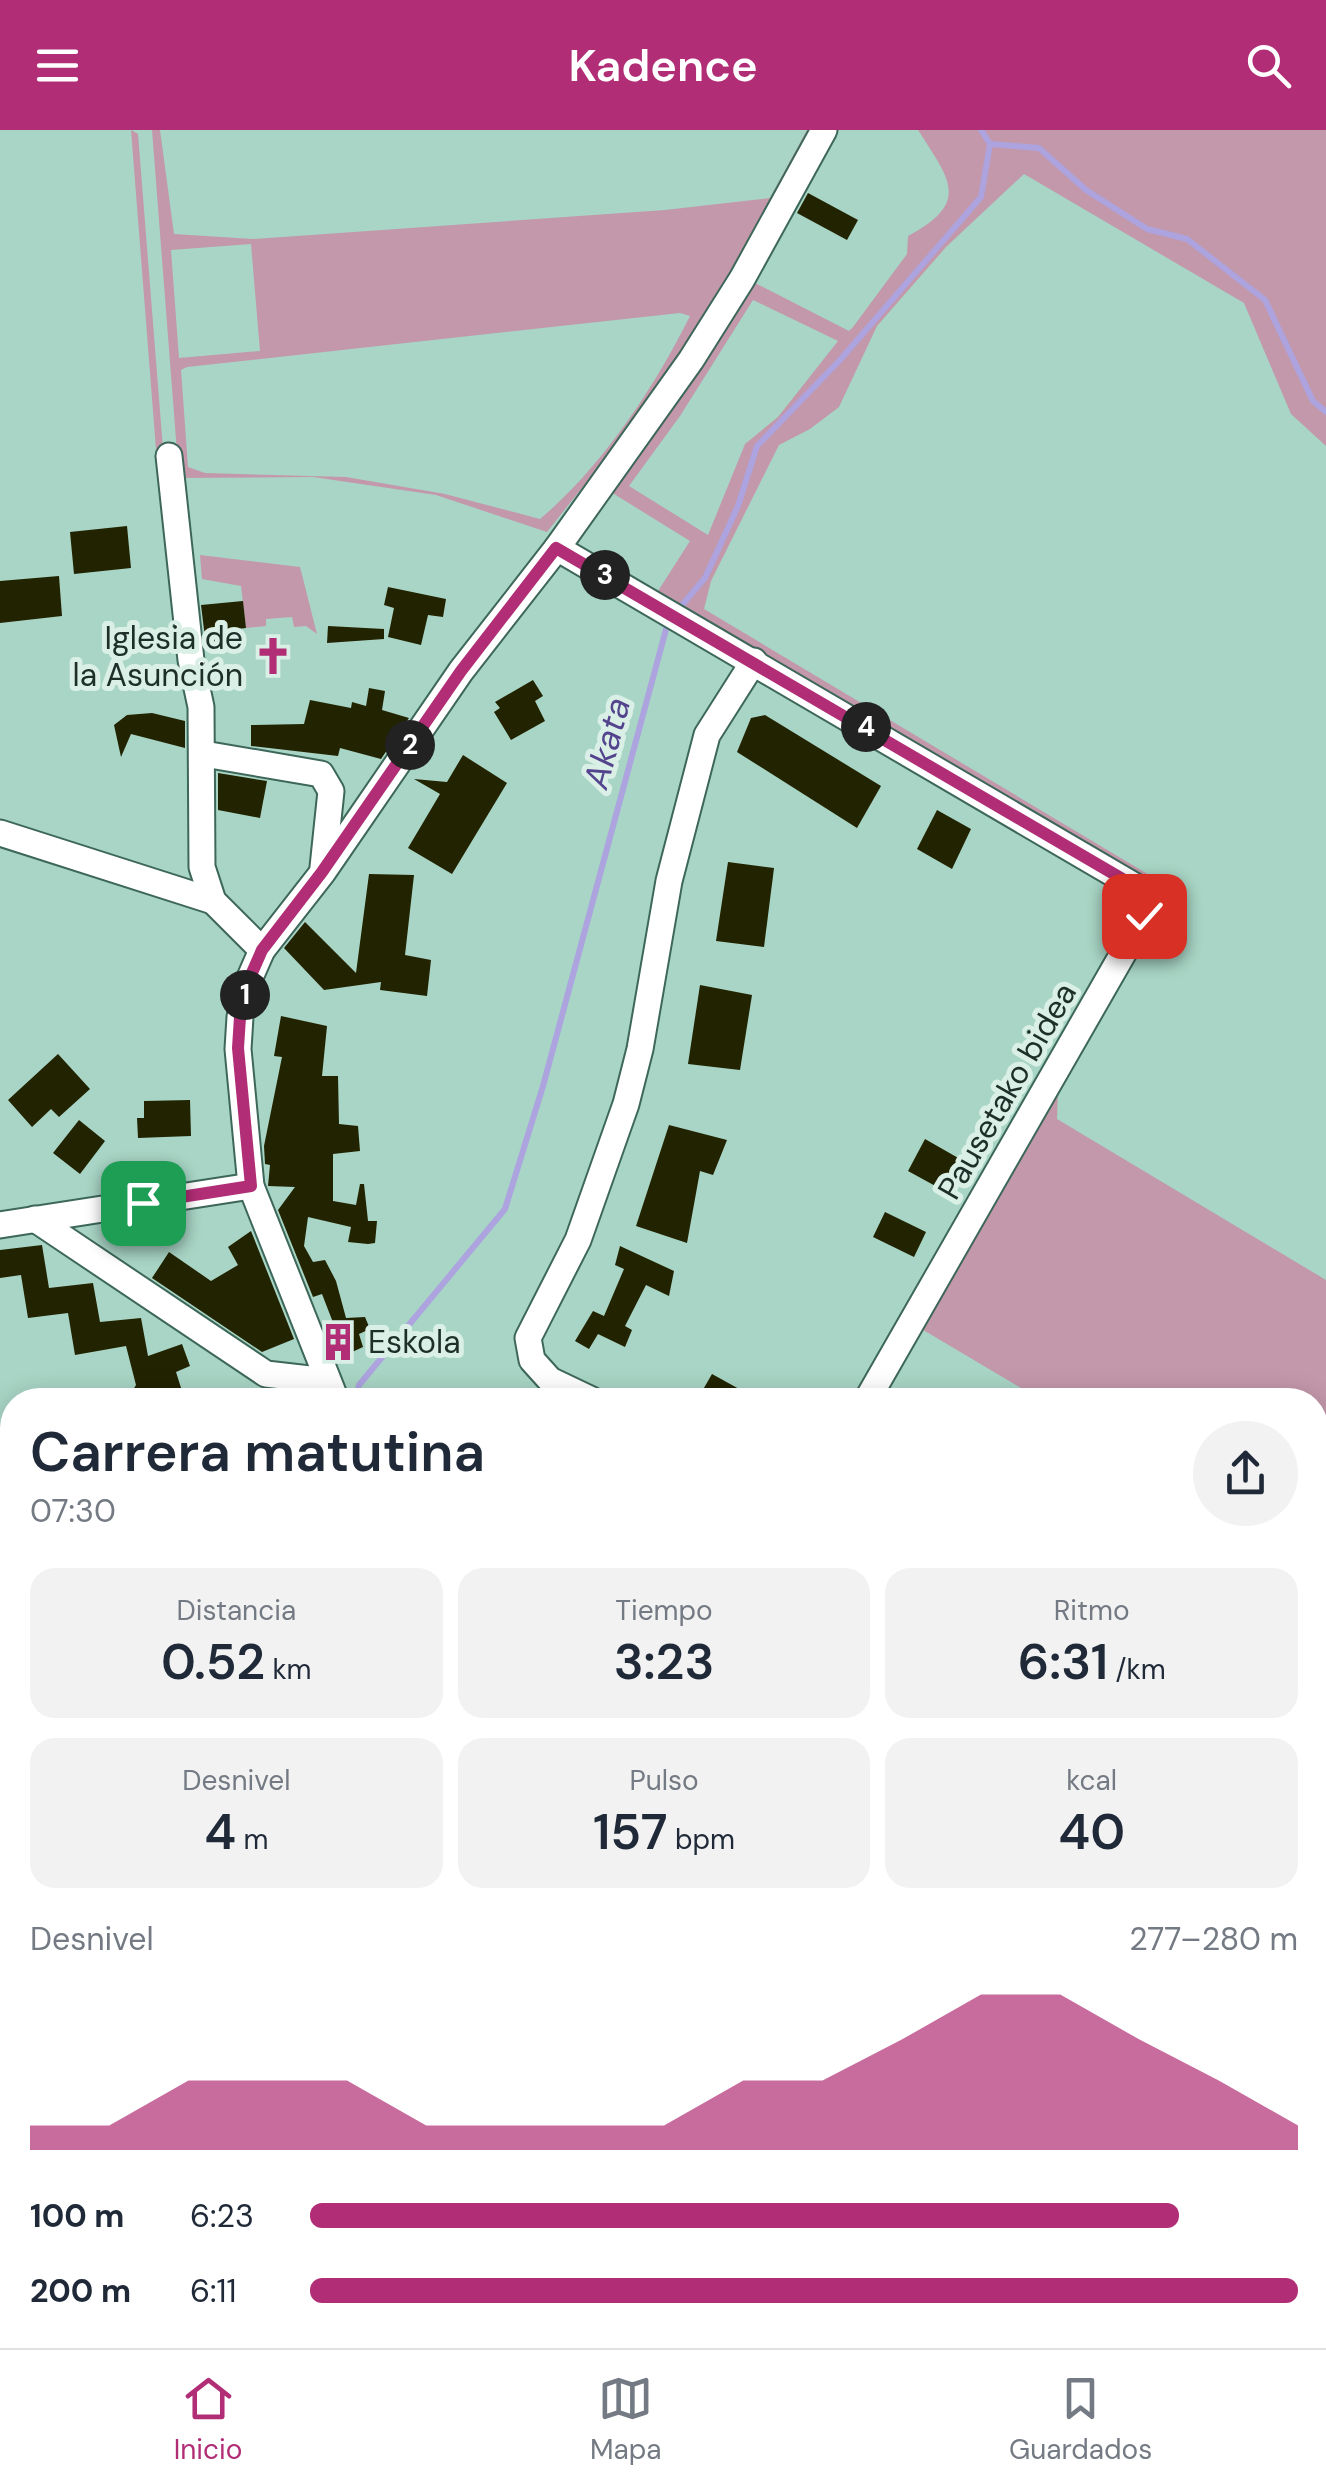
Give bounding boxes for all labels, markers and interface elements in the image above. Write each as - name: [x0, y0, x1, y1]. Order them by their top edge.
- text: Kadence: [568, 36, 758, 95]
- icon: menu: [30, 38, 85, 93]
- icon: search: [1241, 38, 1296, 93]
- pin: 3: [580, 550, 630, 600]
- text: 3: [597, 556, 613, 593]
- place label: Iglesia de la Asunción: [73, 617, 243, 696]
- church icon: Iglesia de la Asunción: [252, 635, 294, 677]
- water label: Akata: [573, 692, 641, 795]
- pin: 4: [841, 702, 891, 752]
- text: 4: [857, 708, 875, 745]
- pin: 2: [385, 720, 435, 770]
- text: 2: [402, 726, 418, 763]
- pin: [1102, 874, 1187, 959]
- icon: check: [1117, 889, 1172, 944]
- pin: 1: [220, 970, 270, 1020]
- street label: Pausetako bidea: [928, 975, 1086, 1207]
- text: 1: [240, 976, 250, 1013]
- pin: [101, 1161, 186, 1246]
- icon: arrive: [116, 1176, 171, 1231]
- building icon: Eskola: [317, 1321, 359, 1363]
- place label: Eskola: [368, 1321, 461, 1363]
- text: Carrera matutina: [30, 1416, 485, 1488]
- button: share: [1193, 1421, 1298, 1526]
- text: 07:30: [30, 1490, 116, 1532]
- text: Distancia: [176, 1592, 296, 1629]
- text: Tiempo: [615, 1592, 713, 1629]
- text: Ritmo: [1054, 1592, 1130, 1629]
- text: 0.52: [161, 1629, 265, 1695]
- text: 3:23: [614, 1629, 714, 1695]
- text: 6:31: [1018, 1629, 1108, 1695]
- text: km: [265, 1651, 312, 1688]
- text: /km: [1108, 1651, 1166, 1688]
- text: Desnivel: [182, 1762, 290, 1799]
- text: Pulso: [629, 1762, 699, 1799]
- text: kcal: [1066, 1762, 1117, 1799]
- text: 4: [204, 1799, 236, 1865]
- text: 157: [593, 1799, 668, 1865]
- text: 40: [1058, 1799, 1125, 1865]
- text: m: [236, 1821, 268, 1858]
- text: bpm: [668, 1821, 735, 1858]
- text: Desnivel: [30, 1918, 154, 1960]
- text: 277–280 m: [1129, 1918, 1298, 1960]
- text: 100 m: [30, 2195, 124, 2237]
- text: 6:23: [190, 2195, 254, 2237]
- text: 200 m: [30, 2270, 131, 2312]
- text: 6:11: [190, 2270, 237, 2312]
- tab: Inicio: [174, 2371, 242, 2468]
- tab: Mapa: [590, 2371, 661, 2468]
- tab: Guardados: [1009, 2371, 1152, 2468]

